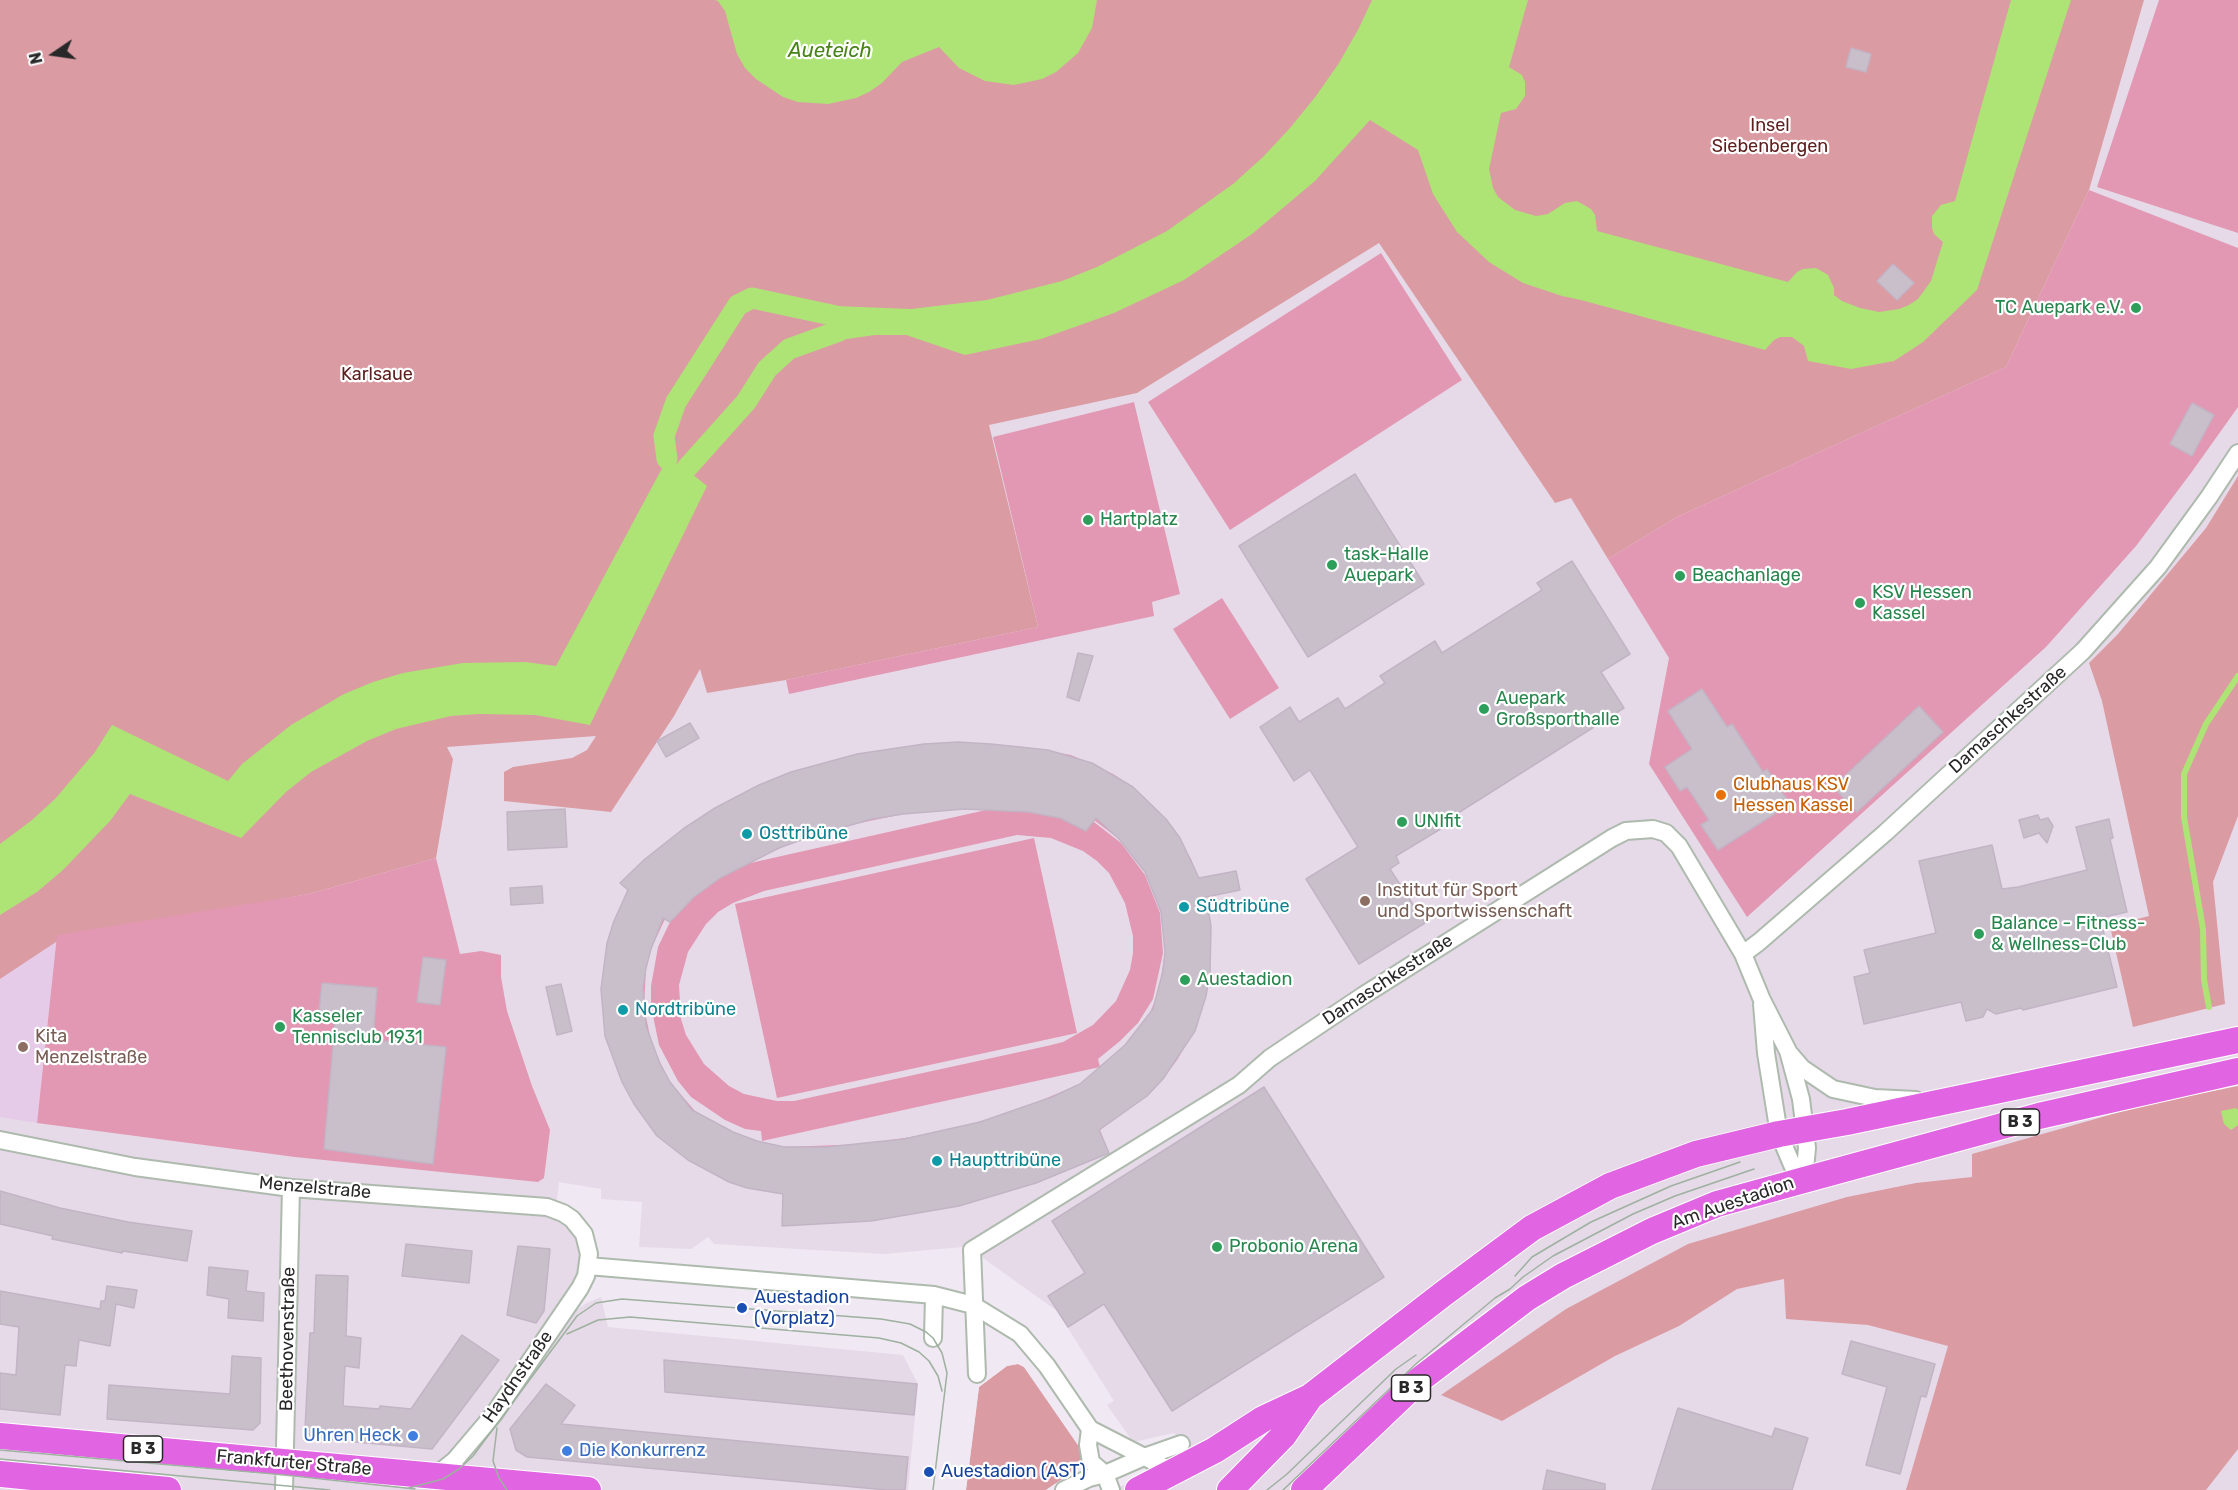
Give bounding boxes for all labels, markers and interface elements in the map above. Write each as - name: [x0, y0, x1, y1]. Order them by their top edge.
- north arrow: [24, 24, 84, 84]
- water label: Aueteich: [788, 39, 872, 63]
- text: N: [25, 50, 47, 66]
- park label: Insel Siebenbergen: [1712, 115, 1828, 158]
- place label: TC Auepark e.V.: [1995, 297, 2124, 319]
- marker: TC Auepark e.V.: [2129, 301, 2143, 315]
- park label: Karlsaue: [341, 364, 413, 386]
- place label: Hartplatz: [1100, 509, 1178, 531]
- marker: Hartplatz: [1081, 513, 1095, 527]
- place label: task-Halle Auepark: [1344, 544, 1429, 586]
- marker: task-Halle Auepark: [1325, 558, 1339, 572]
- place label: Beachanlage: [1692, 565, 1801, 587]
- marker: Beachanlage: [1673, 569, 1687, 583]
- place label: KSV Hessen Kassel: [1872, 582, 1972, 624]
- marker: KSV Hessen Kassel: [1853, 596, 1867, 610]
- street label: Damaschkestraße: [1945, 662, 2071, 778]
- place label: Auepark Großsporthalle: [1496, 688, 1620, 730]
- marker: Auepark Großsporthalle: [1477, 702, 1491, 716]
- place label: Clubhaus KSV Hessen Kassel: [1733, 774, 1853, 816]
- marker: Clubhaus KSV Hessen Kassel: [1714, 788, 1728, 802]
- place label: UNIfit: [1414, 811, 1461, 833]
- marker: UNIfit: [1395, 815, 1409, 829]
- place label: Osttribüne: [759, 823, 848, 845]
- marker: Osttribüne: [740, 827, 754, 841]
- place label: Institut für Sport und Sportwissenschaft: [1377, 880, 1572, 922]
- marker: Institut für Sport und Sportwissenschaft: [1358, 894, 1372, 908]
- place label: Südtribüne: [1196, 896, 1290, 918]
- marker: Südtribüne: [1177, 900, 1191, 914]
- place label: Balance - Fitness- & Wellness-Club: [1991, 913, 2146, 956]
- marker: Balance - Fitness- & Wellness-Club: [1972, 927, 1986, 941]
- street label: Damaschkestraße: [1319, 930, 1457, 1030]
- place label: Auestadion: [1197, 969, 1292, 991]
- marker: Auestadion: [1178, 973, 1192, 987]
- place label: Nordtribüne: [635, 999, 736, 1021]
- marker: Nordtribüne: [616, 1003, 630, 1017]
- place label: Kasseler Tennisclub 1931: [292, 1006, 423, 1048]
- marker: Kasseler Tennisclub 1931: [273, 1020, 287, 1034]
- place label: Kita Menzelstraße: [35, 1026, 147, 1068]
- marker: Kita Menzelstraße: [16, 1040, 30, 1054]
- road number: B 3: [2000, 1109, 2040, 1135]
- place label: Haupttribüne: [949, 1150, 1061, 1172]
- marker: Haupttribüne: [930, 1154, 944, 1168]
- street label: Menzelstraße: [258, 1172, 372, 1204]
- street label: Am Auestadion: [1669, 1172, 1797, 1234]
- place label: Probonio Arena: [1229, 1236, 1358, 1258]
- marker: Probonio Arena: [1210, 1240, 1224, 1254]
- street label: Beethovenstraße: [276, 1267, 300, 1411]
- place label: Auestadion (Vorplatz): [754, 1287, 849, 1330]
- marker: Auestadion (Vorplatz): [735, 1301, 749, 1315]
- street label: Haydnstraße: [478, 1327, 558, 1427]
- road number: B 3: [1392, 1375, 1430, 1401]
- place label: Uhren Heck: [303, 1425, 401, 1447]
- marker: Uhren Heck: [406, 1429, 420, 1443]
- road number: B 3: [124, 1436, 162, 1462]
- place label: Die Konkurrenz: [579, 1440, 706, 1462]
- marker: Die Konkurrenz: [560, 1444, 574, 1458]
- street label: Frankfurter Straße: [216, 1445, 372, 1481]
- place label: Auestadion (AST): [941, 1461, 1086, 1483]
- marker: Auestadion (AST): [922, 1465, 936, 1479]

